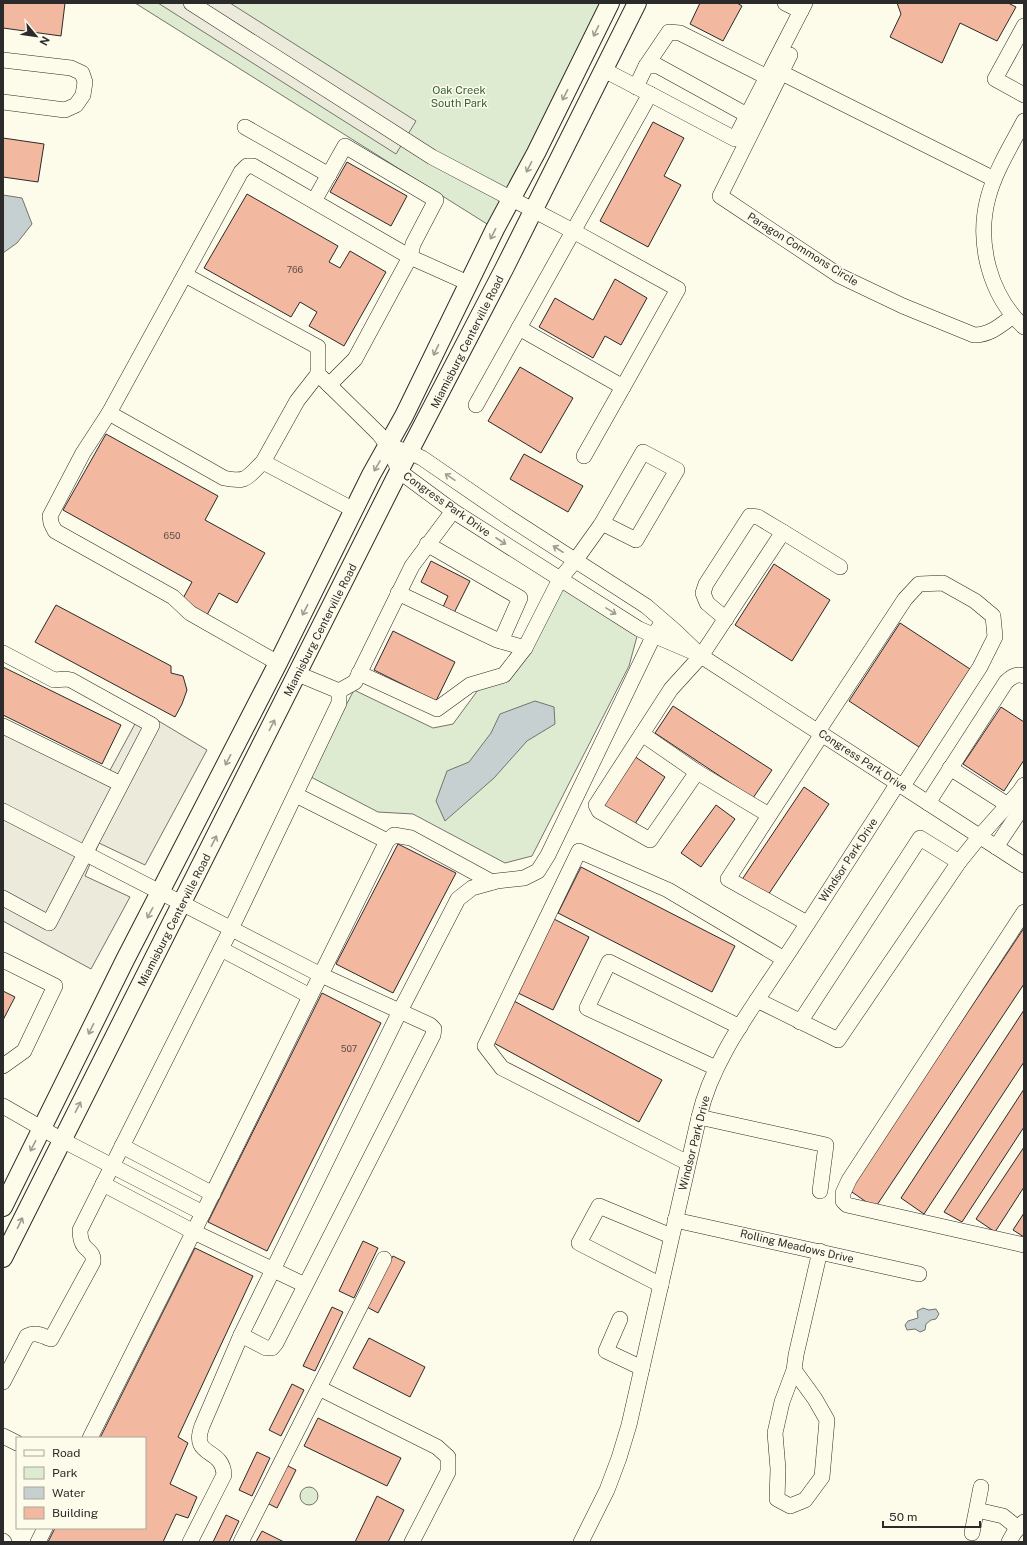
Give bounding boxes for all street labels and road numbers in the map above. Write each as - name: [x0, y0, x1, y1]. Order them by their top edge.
- street label: Paragon Commons Circle: [745, 210, 861, 288]
- street label: Miamisburg Centerville Road: [428, 274, 506, 410]
- street label: Congress Park Drive: [401, 469, 493, 539]
- street label: Miamisburg Centerville Road: [281, 562, 359, 698]
- street label: Congress Park Drive: [816, 727, 910, 793]
- street label: Windsor Park Drive: [816, 816, 880, 904]
- street label: Miamisburg Centerville Road: [135, 852, 213, 988]
- street label: Windsor Park Drive: [676, 1094, 712, 1192]
- street label: Rolling Meadows Drive: [739, 1227, 855, 1265]

